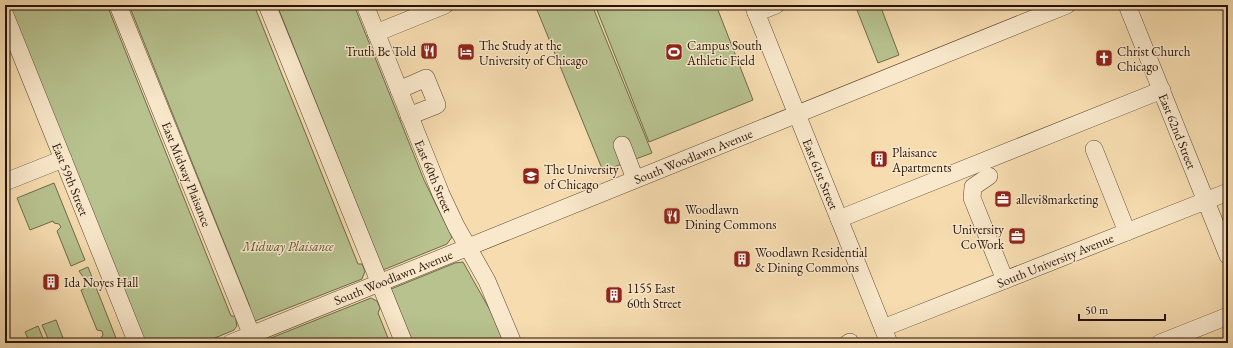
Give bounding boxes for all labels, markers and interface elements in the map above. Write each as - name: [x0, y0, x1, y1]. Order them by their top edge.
- place label: The Study at the University of Chicago: [479, 37, 588, 69]
- place label: Campus South Athletic Field: [686, 37, 762, 69]
- restaurant icon: Truth Be Told: [419, 41, 439, 61]
- hotel icon: The Study at the University of Chicago: [456, 42, 476, 62]
- sports icon: Campus South Athletic Field: [664, 42, 684, 62]
- place label: Truth Be Told: [345, 43, 416, 60]
- place label: Christ Church Chicago: [1117, 43, 1191, 75]
- church icon: Christ Church Chicago: [1094, 48, 1114, 68]
- street label: East 62nd Street: [1155, 91, 1200, 172]
- street label: East Midway Plaisance: [158, 119, 215, 229]
- street label: South Woodlawn Avenue: [631, 125, 755, 188]
- street label: East 61st Street: [799, 136, 842, 212]
- street label: East 60th Street: [411, 137, 457, 215]
- street label: East 59th Street: [48, 140, 93, 218]
- place label: Plaisance Apartments: [891, 144, 951, 176]
- building icon: Plaisance Apartments: [869, 149, 889, 169]
- place label: The University of Chicago: [544, 161, 619, 193]
- school or university icon: The University of Chicago: [521, 166, 541, 186]
- office icon: allevi8marketing: [993, 189, 1013, 209]
- place label: allevi8marketing: [1016, 191, 1099, 208]
- place label: Woodlawn Dining Commons: [685, 201, 777, 233]
- restaurant icon: Woodlawn Dining Commons: [662, 206, 682, 226]
- place label: University CoWork: [952, 221, 1005, 253]
- office icon: University CoWork: [1007, 226, 1027, 246]
- street label: South University Avenue: [994, 229, 1116, 292]
- park label: Midway Plaisance: [241, 238, 334, 255]
- place label: Woodlawn Residential & Dining Commons: [755, 244, 867, 276]
- street label: South Woodlawn Avenue: [331, 246, 455, 309]
- building icon: Woodlawn Residential & Dining Commons: [732, 249, 752, 269]
- building icon: Ida Noyes Hall: [41, 272, 61, 292]
- place label: Ida Noyes Hall: [64, 274, 138, 291]
- place label: 1155 East 60th Street: [627, 280, 681, 312]
- building icon: 1155 East 60th Street: [604, 285, 624, 305]
- scale bar: [1079, 296, 1165, 322]
- text: 50 m: [1085, 302, 1109, 318]

